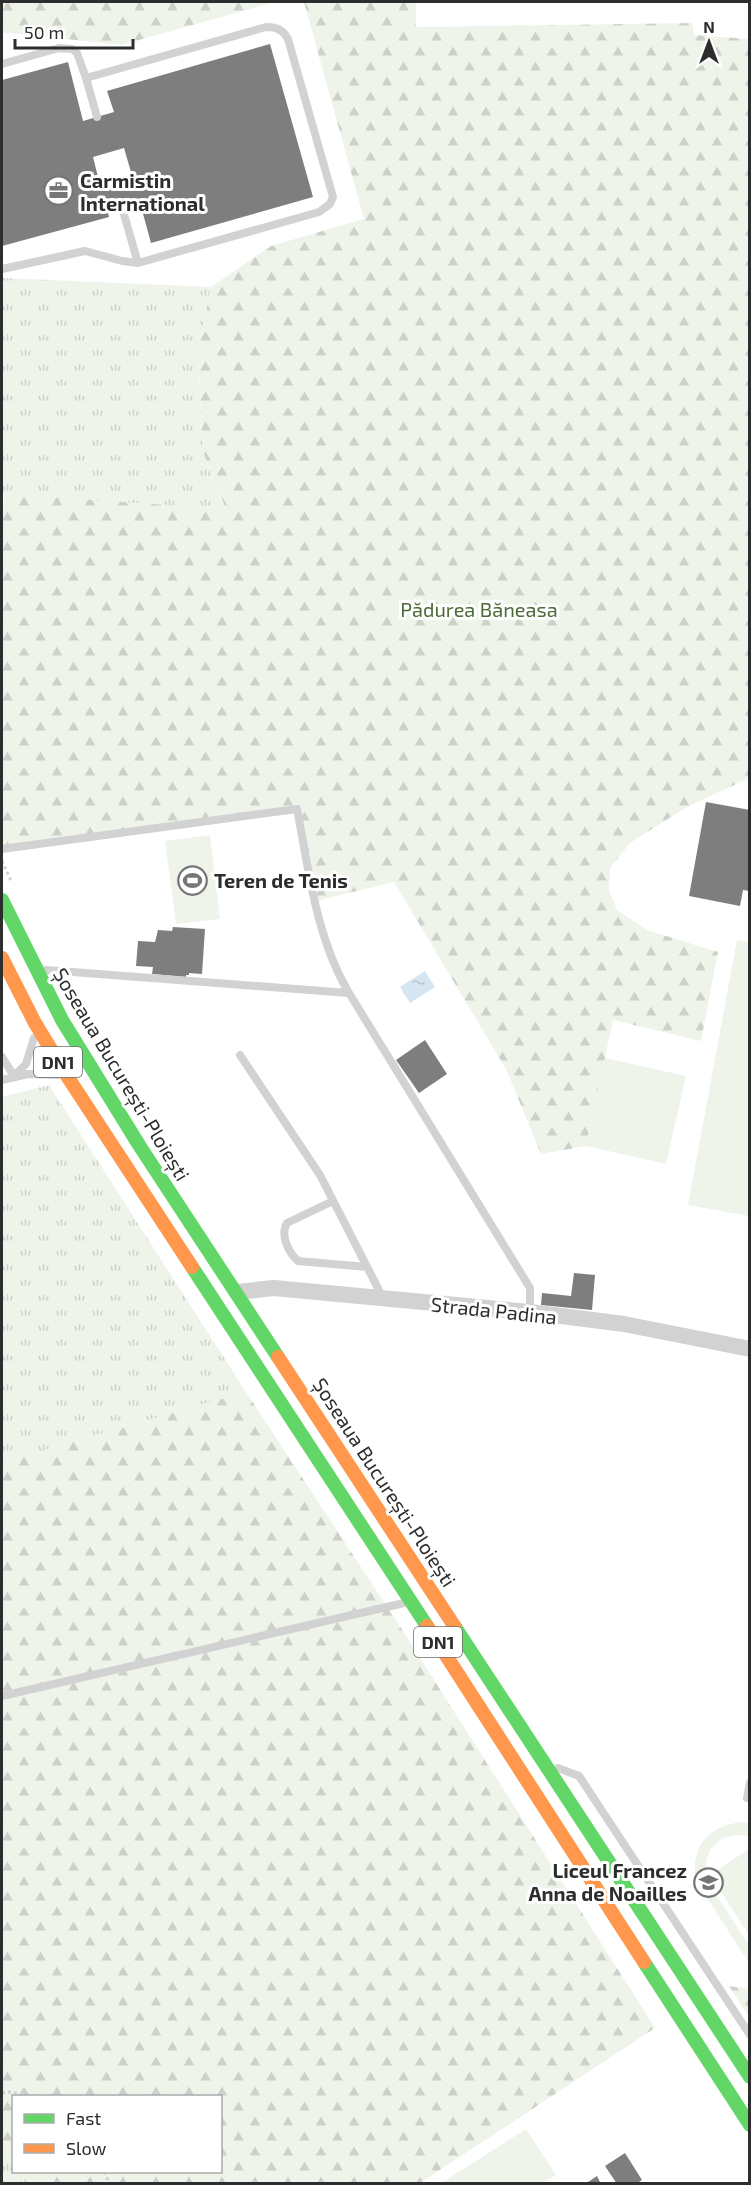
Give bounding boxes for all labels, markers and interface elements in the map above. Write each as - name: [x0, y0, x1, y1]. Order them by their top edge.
- scale bar: [15, 12, 134, 50]
- north arrow: [679, 12, 739, 72]
- text: N: [703, 17, 715, 36]
- text: 50 m: [24, 21, 64, 43]
- place label: Carmistin International: [80, 168, 205, 215]
- office icon: Carmistin International: [43, 175, 75, 207]
- park label: Pădurea Băneasa: [400, 597, 558, 621]
- sports icon: Teren de Tenis: [177, 864, 209, 896]
- place label: Teren de Tenis: [214, 868, 348, 892]
- street label: Șoseaua București-Ploiești: [47, 963, 195, 1186]
- road number: DN1: [34, 1047, 82, 1077]
- street label: Strada Padina: [430, 1291, 558, 1329]
- street label: Șoseaua București-Ploiești: [307, 1373, 462, 1592]
- road number: DN1: [414, 1627, 462, 1657]
- place label: Liceul Francez Anna de Noailles: [528, 1858, 687, 1905]
- school or university icon: Liceul Francez Anna de Noailles: [692, 1866, 724, 1898]
- legend: [12, 2095, 222, 2173]
- text: Fast: [66, 2107, 101, 2129]
- text: Slow: [66, 2137, 107, 2159]

